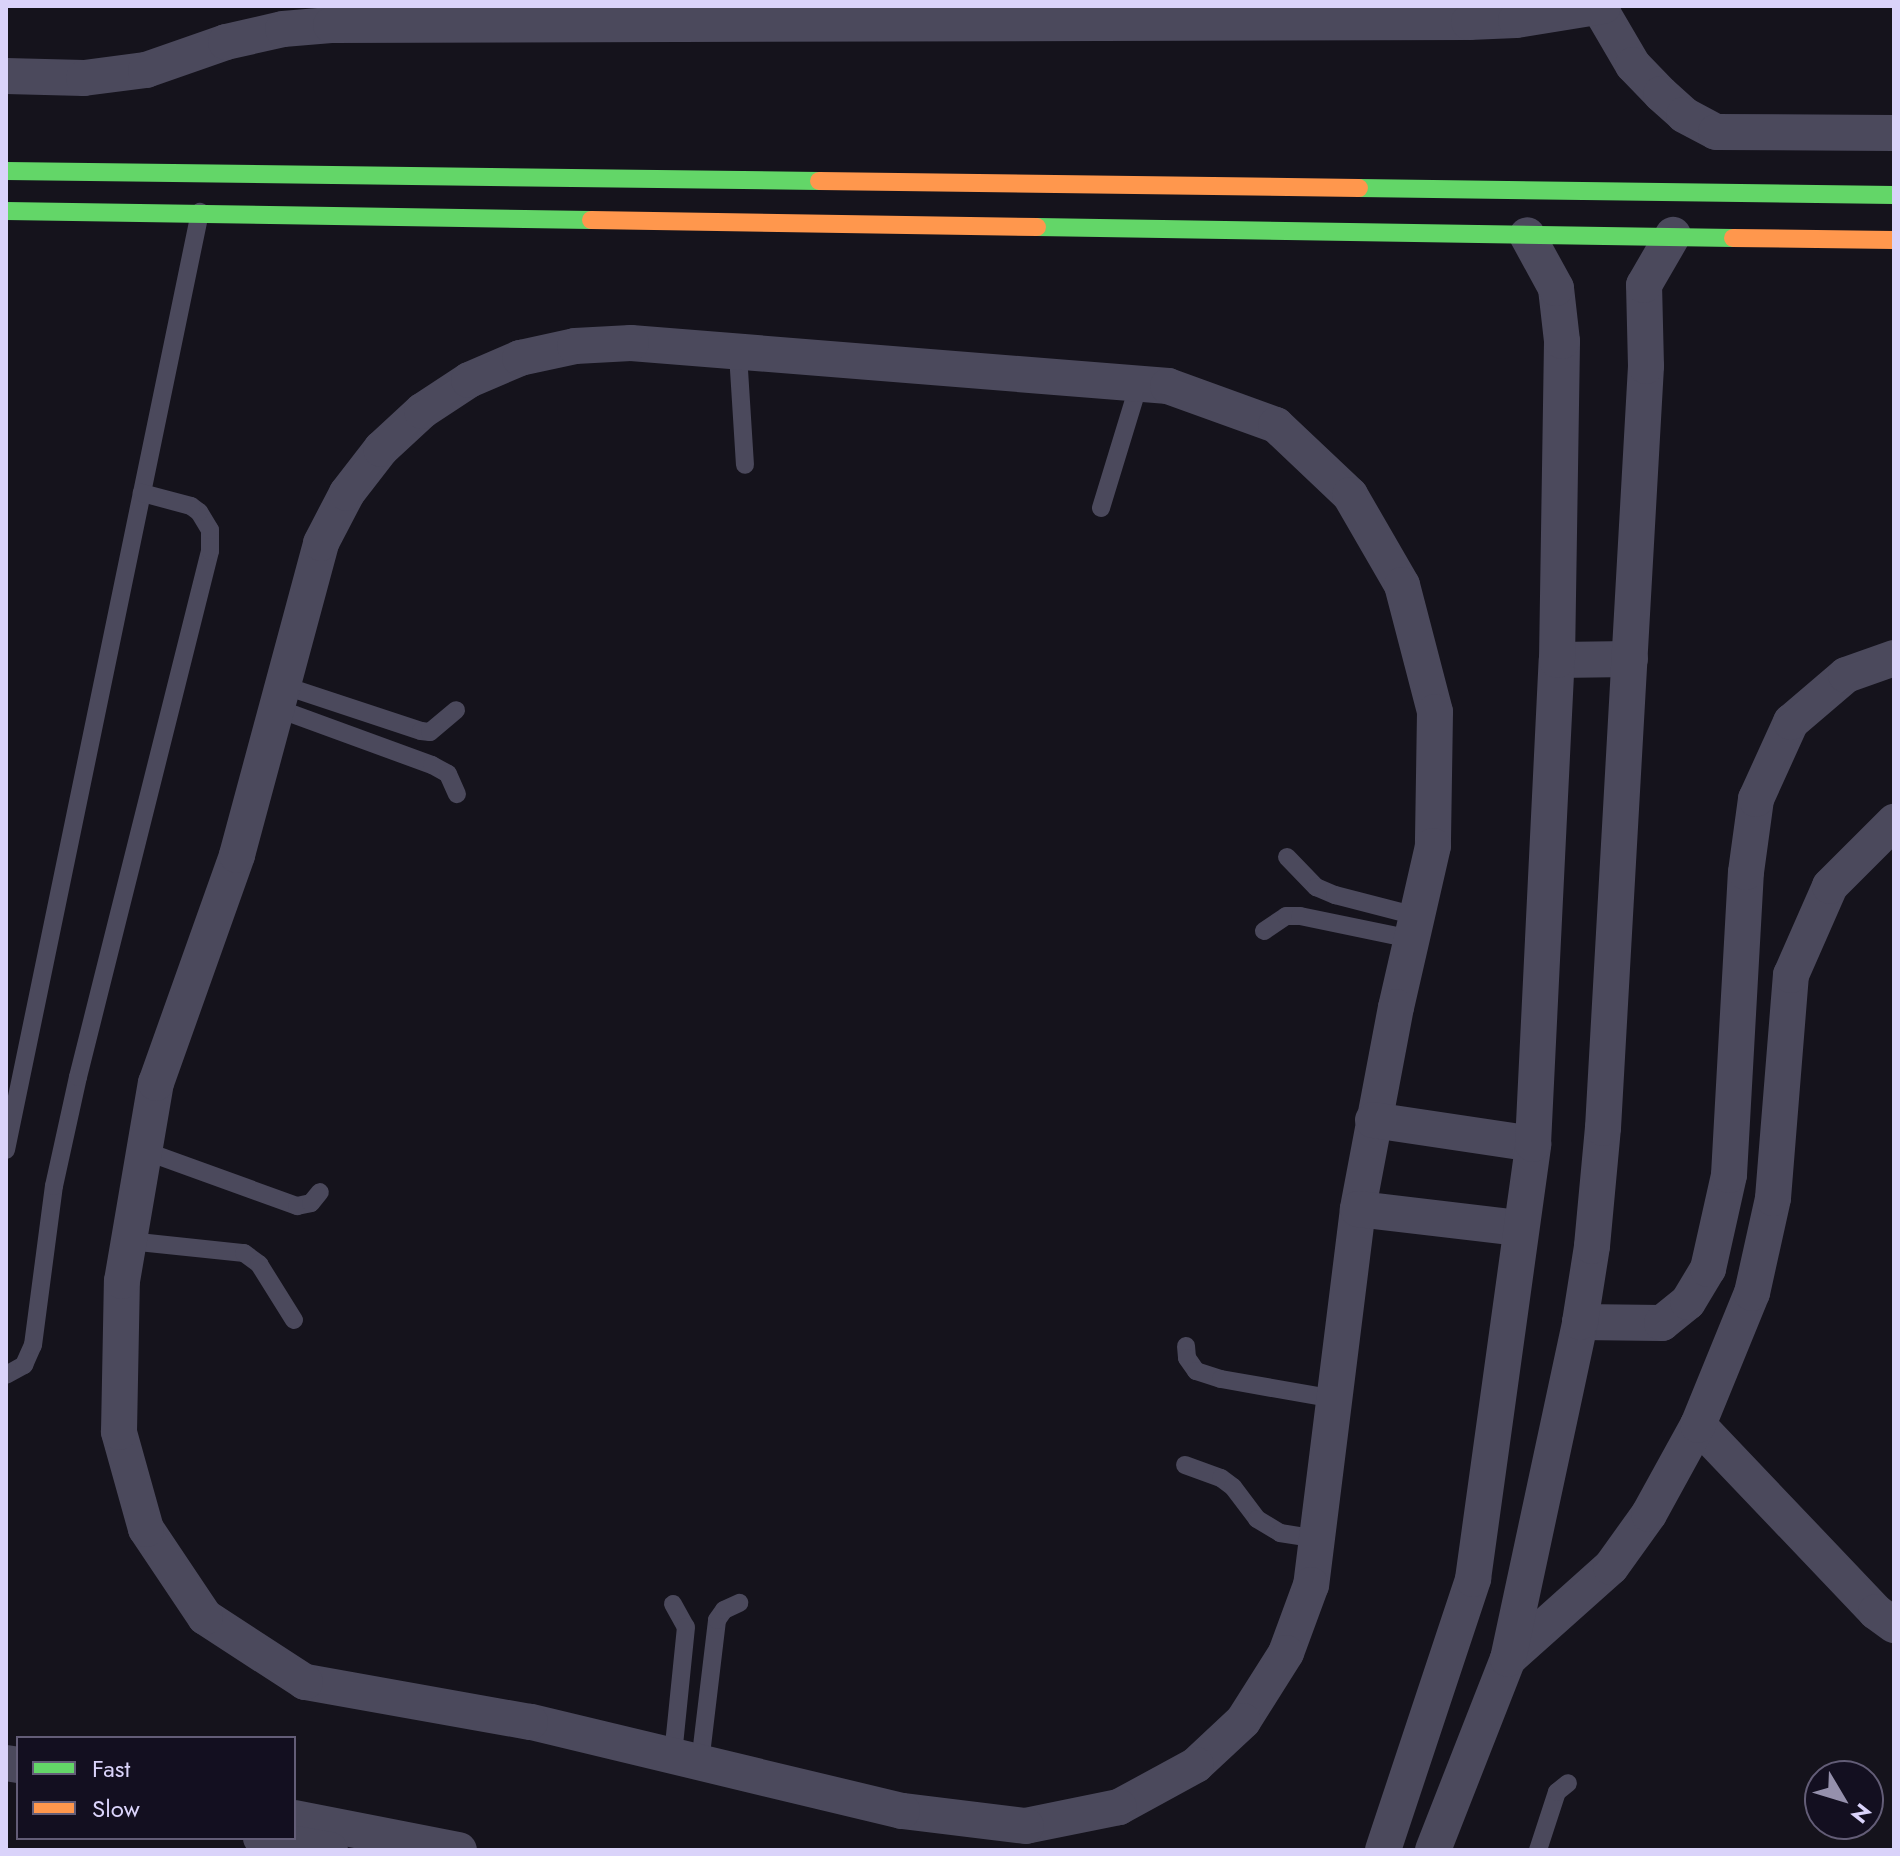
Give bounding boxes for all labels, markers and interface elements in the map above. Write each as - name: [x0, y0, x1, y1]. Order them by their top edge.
- legend: [16, 1736, 296, 1840]
- text: Fast: [92, 1751, 130, 1786]
- north arrow: [1804, 1760, 1884, 1840]
- text: Slow: [92, 1791, 140, 1826]
- text: N: [1843, 1797, 1879, 1830]

